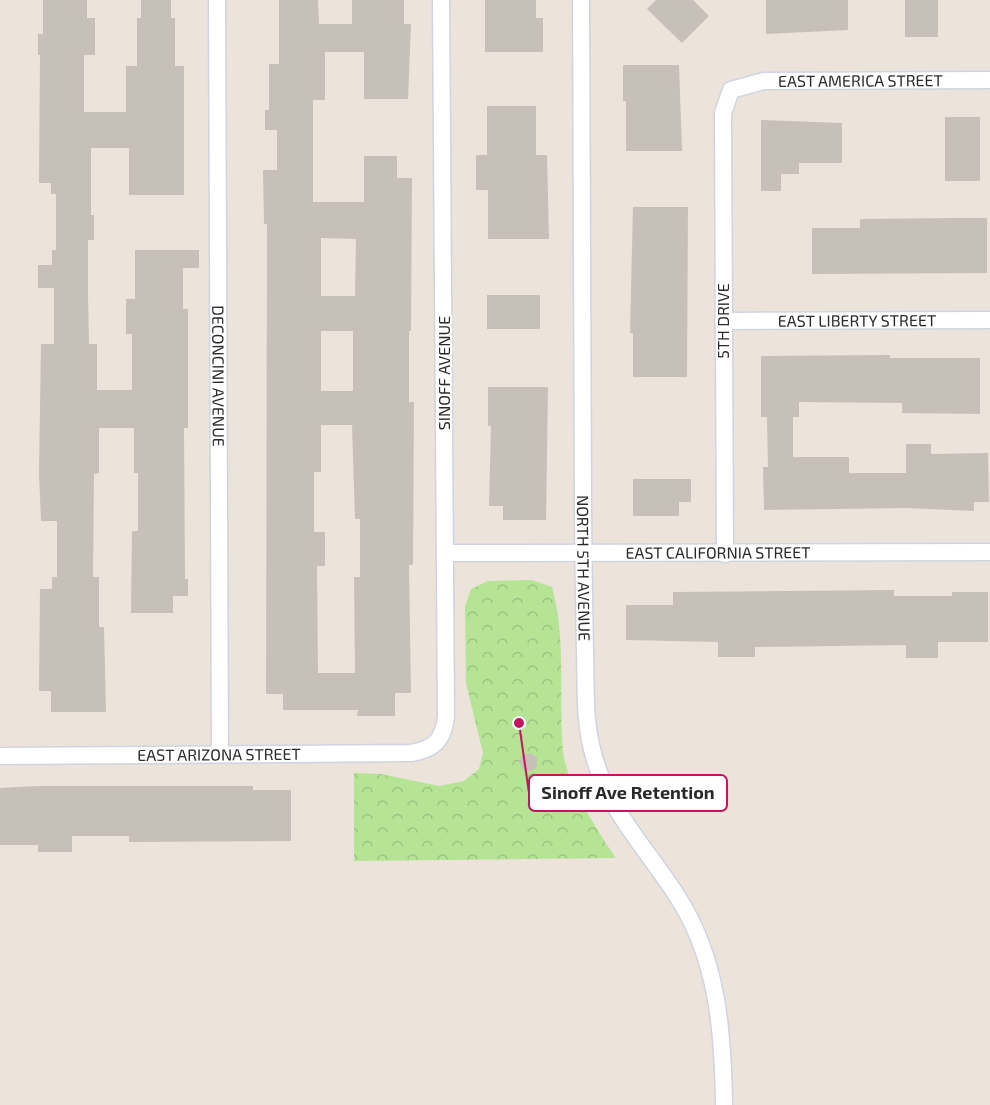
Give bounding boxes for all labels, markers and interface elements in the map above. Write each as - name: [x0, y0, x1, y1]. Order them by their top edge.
- street label: EAST AMERICA STREET: [778, 70, 943, 90]
- street label: 5TH DRIVE: [713, 283, 732, 359]
- street label: DECONCINI AVENUE: [209, 305, 229, 447]
- street label: EAST LIBERTY STREET: [778, 310, 936, 330]
- street label: SINOFF AVENUE: [434, 316, 453, 430]
- street label: NORTH 5TH AVENUE: [574, 495, 595, 641]
- street label: EAST CALIFORNIA STREET: [625, 542, 811, 562]
- street label: EAST ARIZONA STREET: [137, 744, 301, 764]
- callout: Sinoff Ave Retention: [529, 775, 727, 811]
- text: Sinoff Ave Retention: [541, 781, 715, 803]

